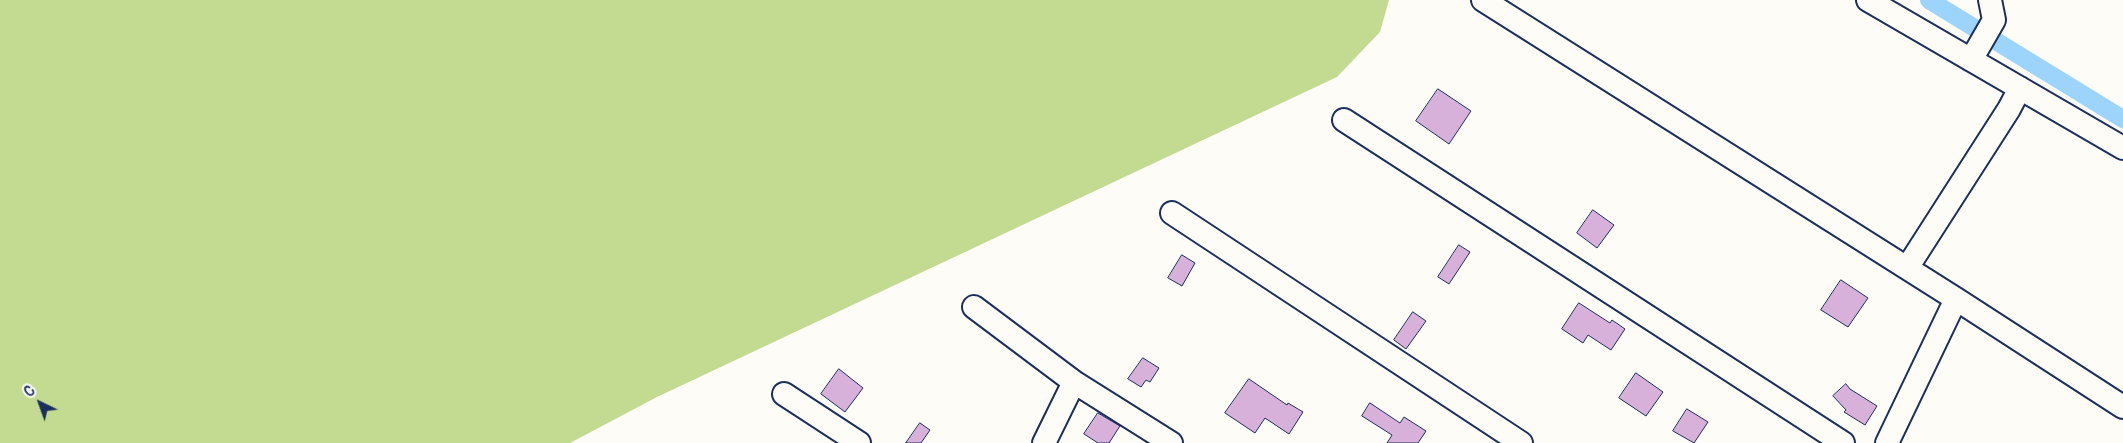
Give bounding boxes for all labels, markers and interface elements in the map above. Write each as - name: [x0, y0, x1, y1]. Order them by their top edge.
- north arrow: [15, 378, 65, 428]
- text: С: [21, 382, 39, 401]

